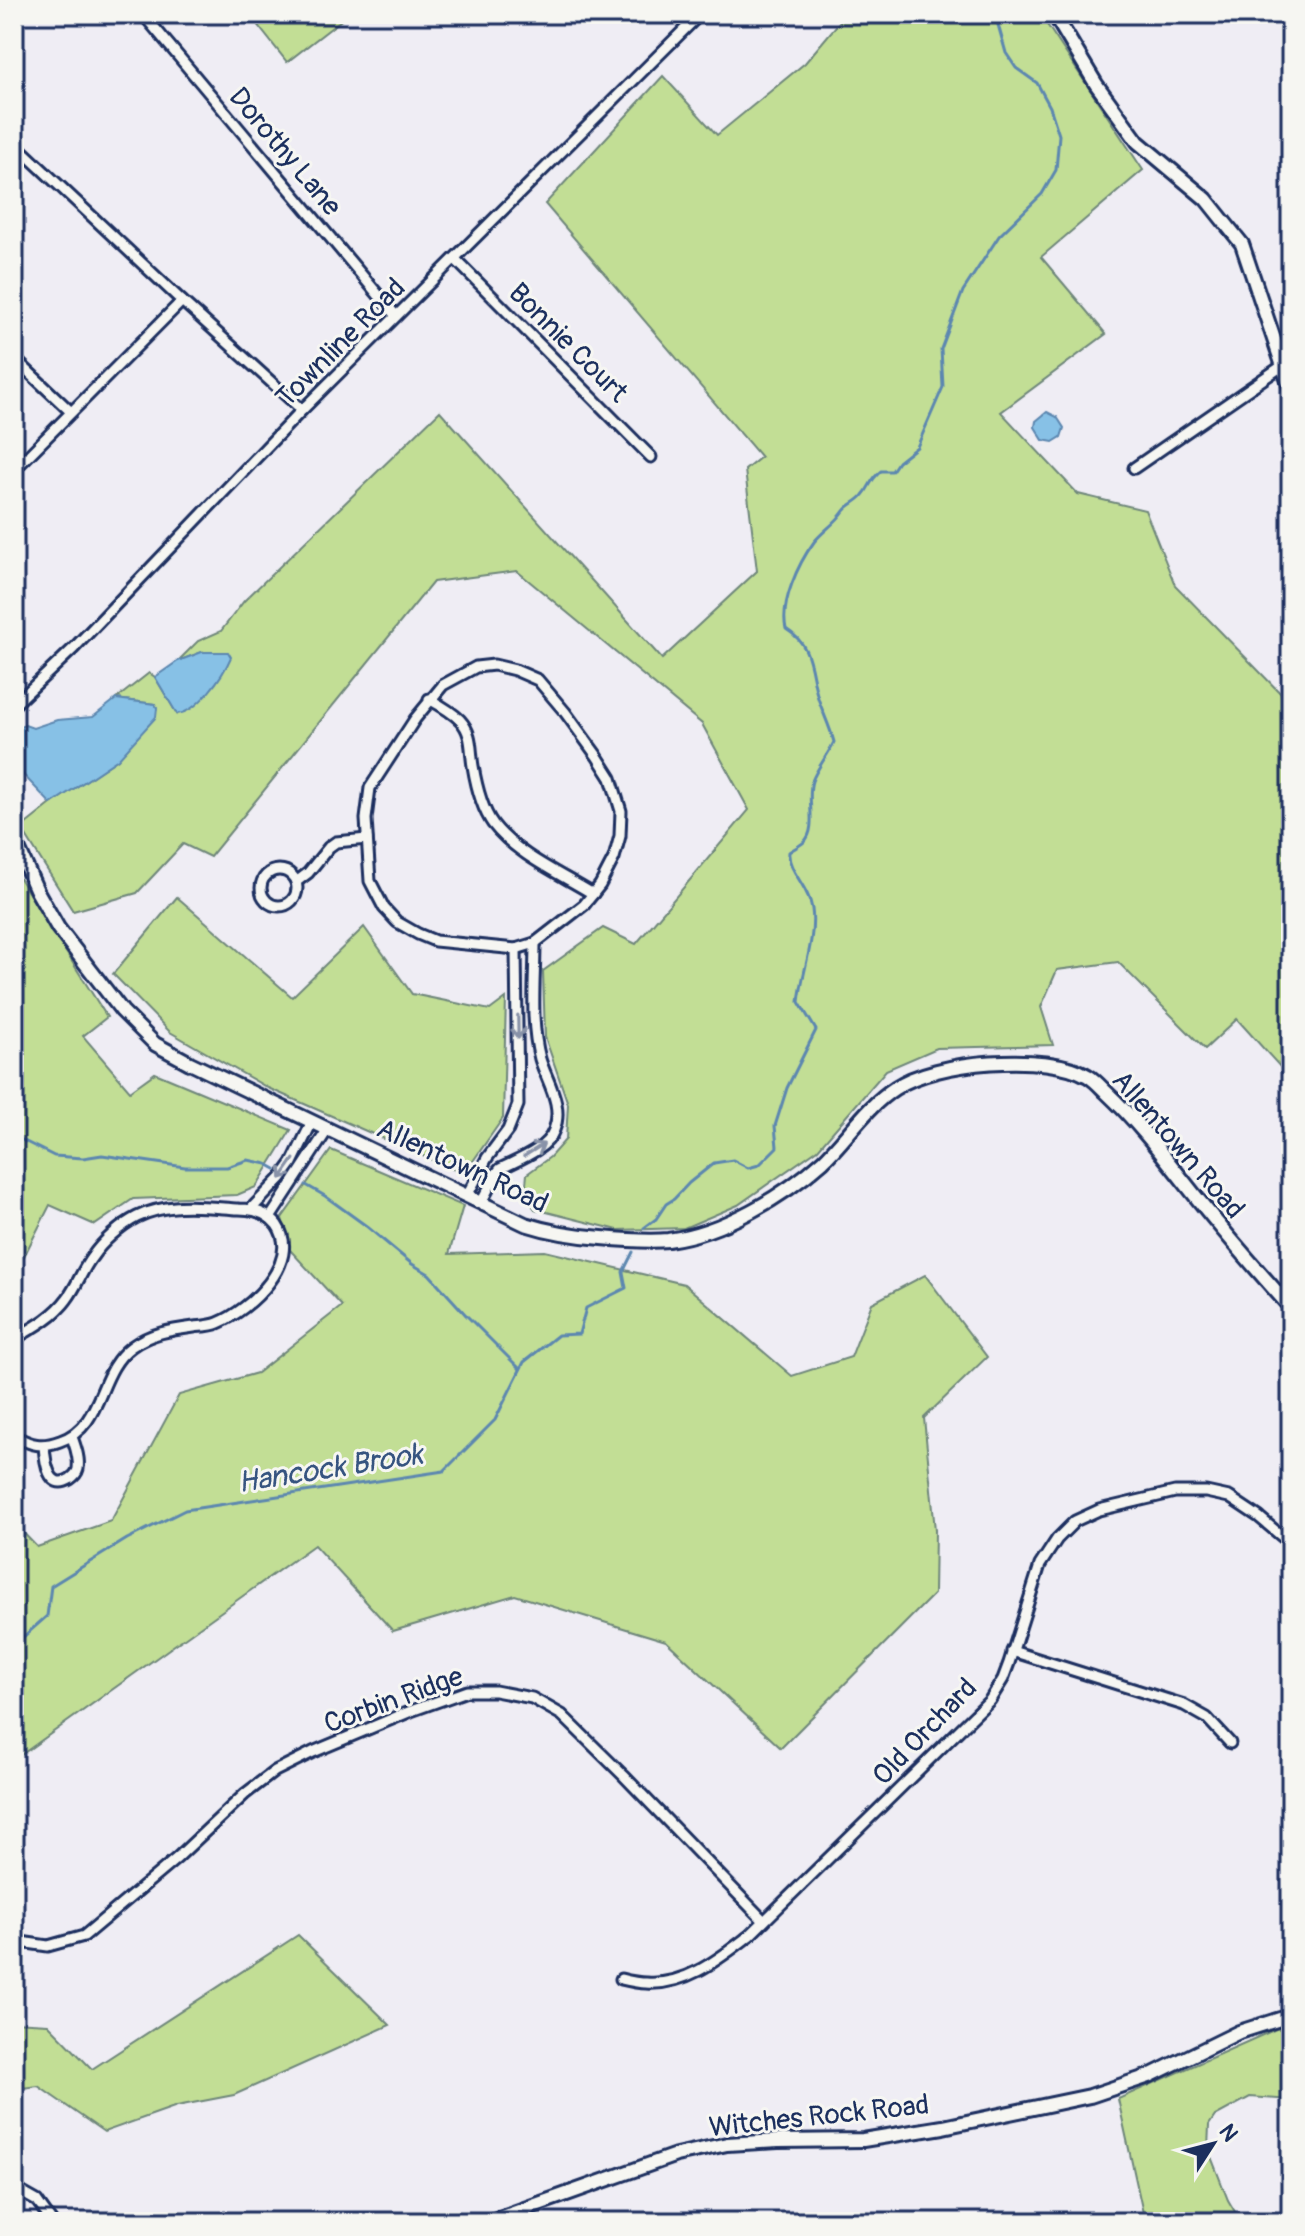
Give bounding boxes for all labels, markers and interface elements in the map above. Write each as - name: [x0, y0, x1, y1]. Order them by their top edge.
- street label: Dorothy Lane: [221, 81, 349, 224]
- street label: Townline Road: [269, 271, 413, 415]
- street label: Bonnie Court: [501, 276, 636, 411]
- one-way arrow: [510, 1013, 525, 1040]
- street label: Allentown Road: [1104, 1064, 1252, 1226]
- street label: Allentown Road: [371, 1111, 554, 1221]
- one-way arrow: [522, 1141, 545, 1157]
- one-way arrow: [279, 1158, 295, 1180]
- water label: Hancock Brook: [235, 1435, 428, 1501]
- street label: Corbin Ridge: [319, 1659, 468, 1742]
- street label: Old Orchard: [865, 1671, 985, 1793]
- street label: Witches Rock Road: [707, 2088, 931, 2145]
- north arrow: [1173, 2104, 1253, 2184]
- text: N: [1213, 2119, 1244, 2147]

